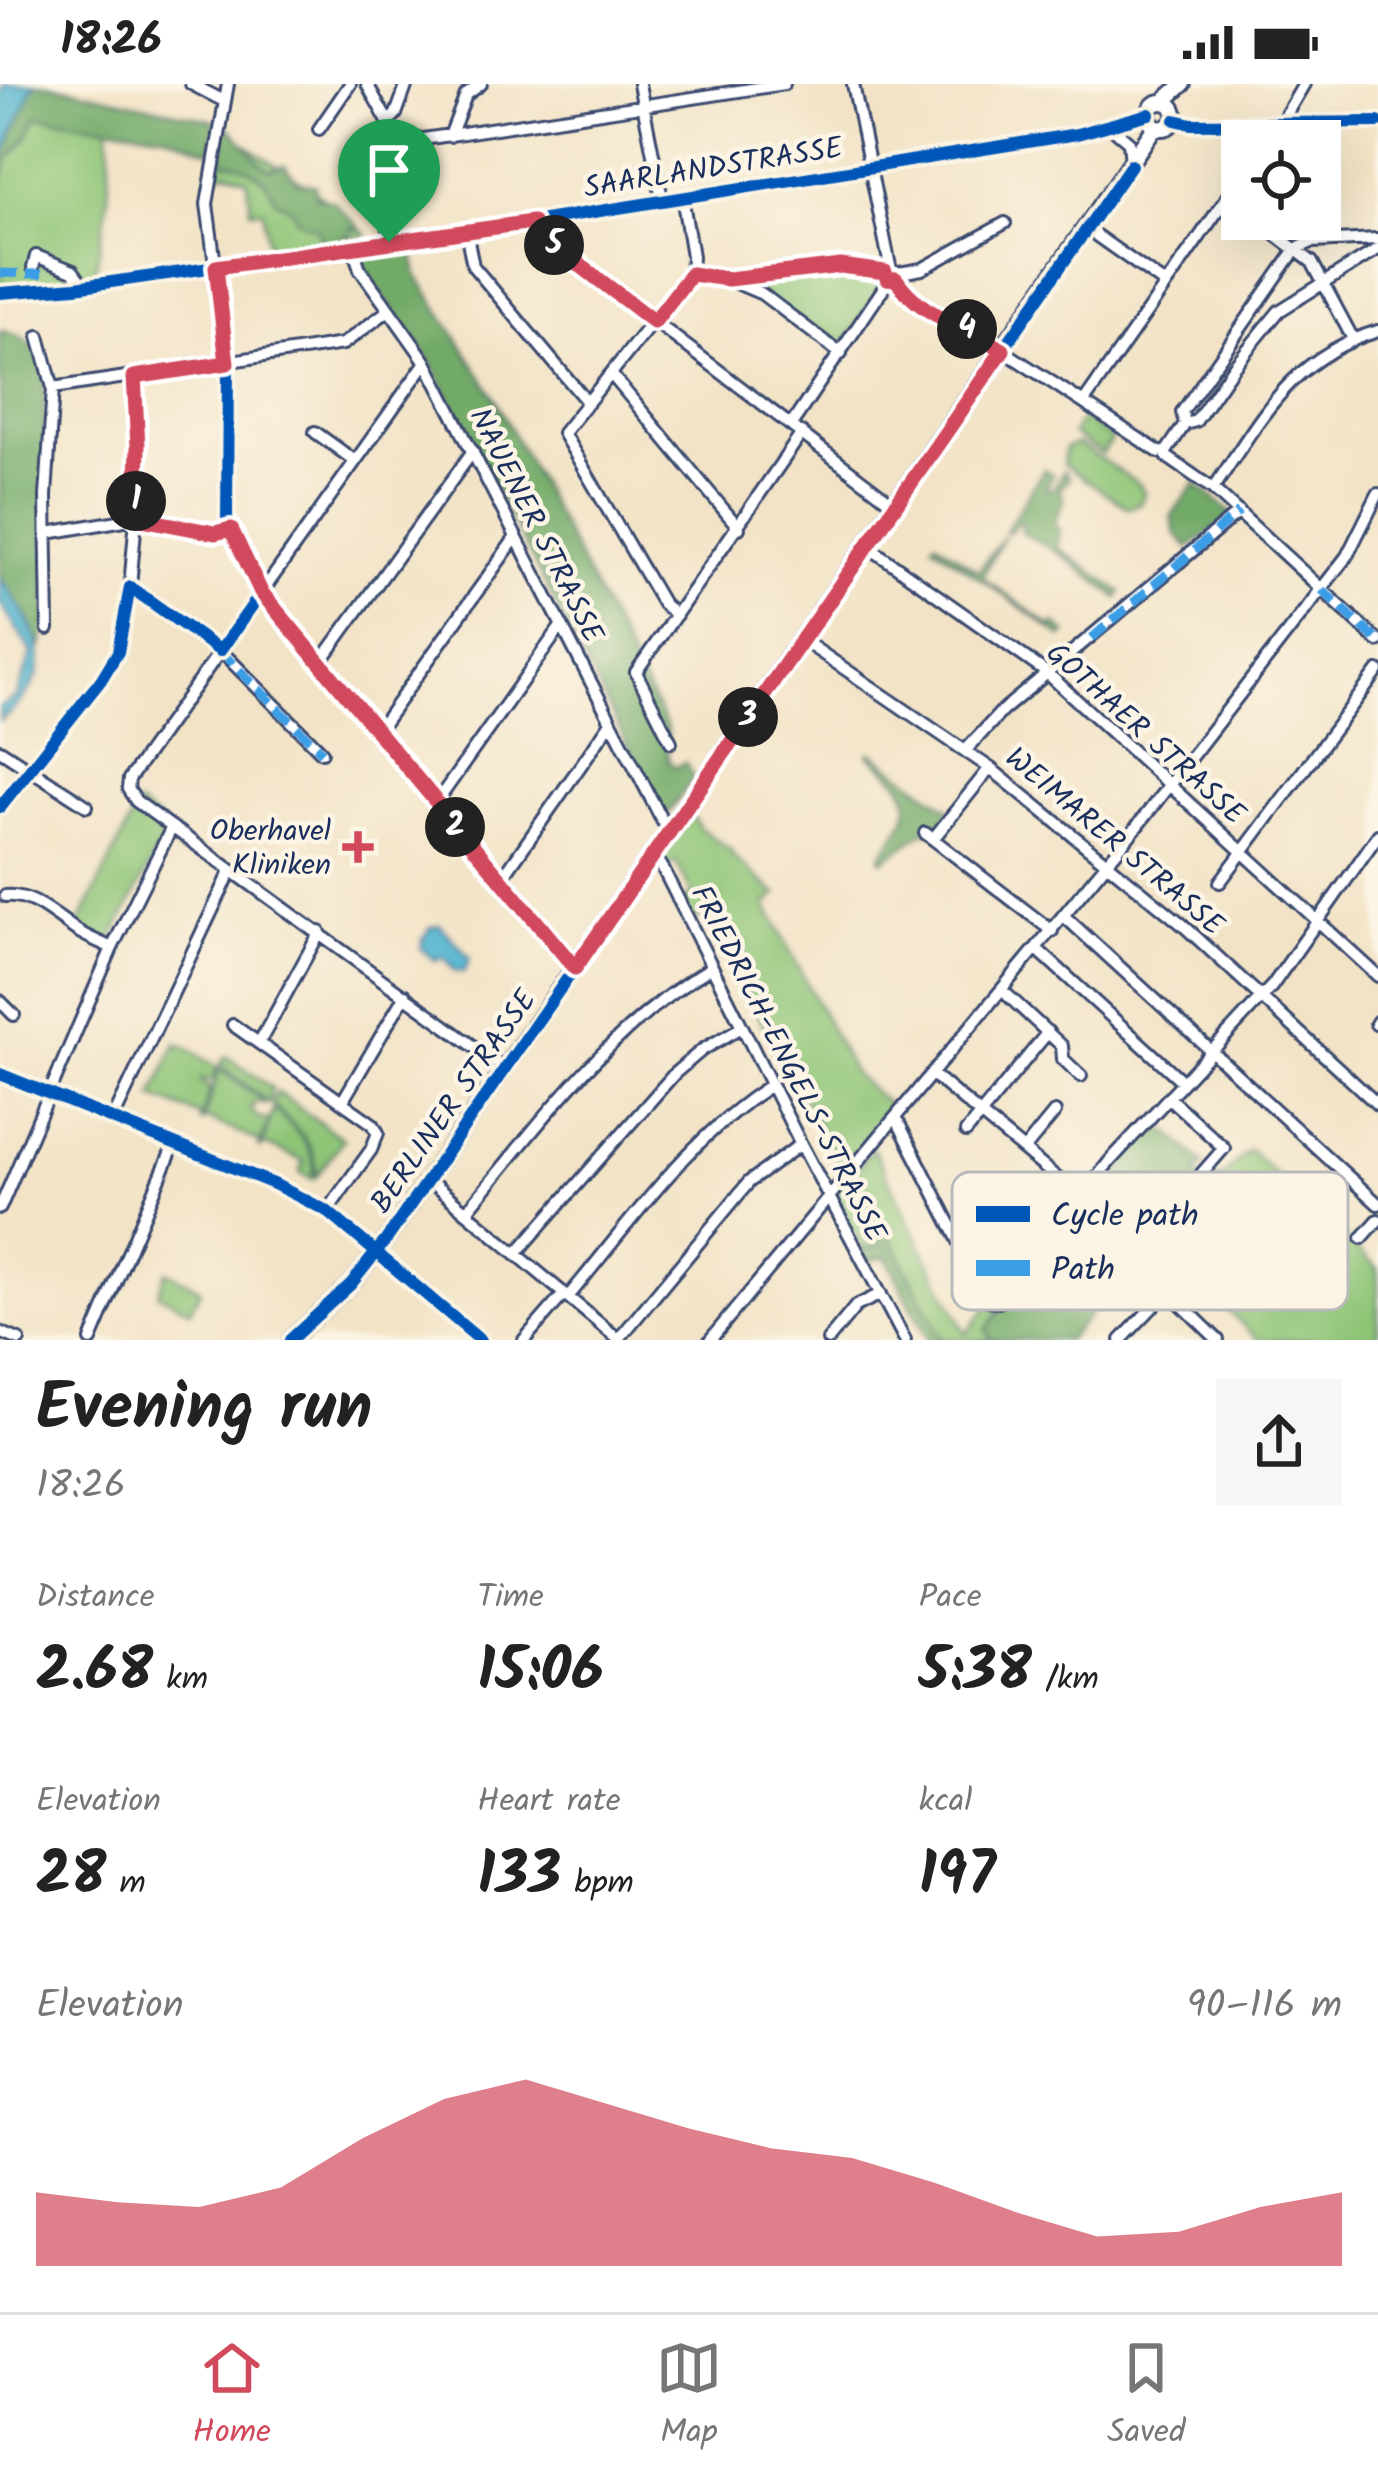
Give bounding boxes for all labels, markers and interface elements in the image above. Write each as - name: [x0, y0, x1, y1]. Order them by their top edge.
- text: 18:26: [60, 6, 162, 78]
- pin: [338, 119, 440, 242]
- map controls: [1221, 120, 1341, 240]
- button: locate: [1221, 120, 1341, 240]
- street label: SAARLANDSTRASSE: [580, 125, 848, 213]
- icon: arrive: [356, 137, 422, 203]
- pin: 5: [524, 215, 584, 275]
- text: 5: [546, 218, 562, 271]
- pin: 4: [937, 299, 997, 359]
- text: 4: [958, 302, 976, 355]
- street label: NAUENER STRASSE: [455, 400, 616, 653]
- pin: 1: [106, 471, 166, 531]
- text: 1: [131, 474, 141, 527]
- street label: GOTHAER STRASSE: [1034, 631, 1257, 839]
- pin: 3: [718, 687, 778, 747]
- text: 3: [739, 690, 757, 743]
- street label: WEIMARER STRASSE: [993, 736, 1235, 950]
- pin: 2: [425, 797, 485, 857]
- text: 2: [445, 800, 465, 853]
- place label: Oberhavel Kliniken: [210, 808, 331, 890]
- marker: Oberhavel Kliniken: [342, 831, 374, 863]
- street label: FRIEDRICH-ENGELS-STRASSE: [676, 877, 899, 1252]
- street label: BERLINER STRASSE: [359, 979, 551, 1224]
- legend: [952, 1172, 1348, 1310]
- text: Cycle path: [1051, 1191, 1199, 1244]
- text: Path: [1051, 1245, 1115, 1298]
- text: Evening run: [36, 1358, 372, 1463]
- button: share: [1216, 1379, 1342, 1505]
- text: 18:26: [36, 1456, 126, 1518]
- text: Distance: [36, 1572, 155, 1625]
- text: Time: [477, 1572, 544, 1625]
- text: Pace: [919, 1572, 982, 1625]
- text: 2.68: [36, 1625, 153, 1721]
- text: 15:06: [477, 1625, 604, 1721]
- text: 5:38: [919, 1625, 1032, 1721]
- text: km: [153, 1654, 208, 1707]
- text: /km: [1032, 1654, 1099, 1707]
- text: Elevation: [36, 1776, 161, 1829]
- text: Heart rate: [477, 1776, 621, 1829]
- text: kcal: [919, 1776, 972, 1829]
- text: 28: [36, 1829, 106, 1925]
- text: 133: [477, 1829, 561, 1925]
- text: 197: [919, 1829, 995, 1925]
- text: m: [106, 1858, 146, 1911]
- text: bpm: [561, 1858, 634, 1911]
- text: Elevation: [36, 1976, 184, 2038]
- text: 90–116 m: [1187, 1976, 1342, 2038]
- tab: Home: [193, 2335, 271, 2460]
- tab: Map: [656, 2335, 722, 2460]
- tab: Saved: [1107, 2335, 1185, 2460]

